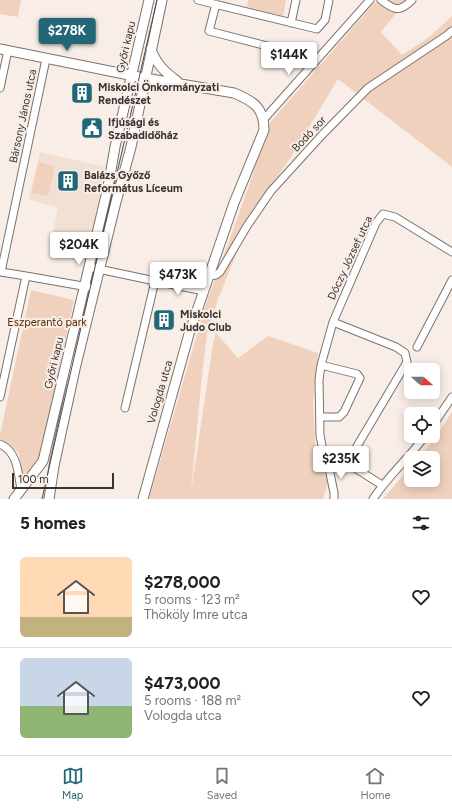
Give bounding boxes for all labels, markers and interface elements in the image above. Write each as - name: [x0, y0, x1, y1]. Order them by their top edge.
- pin: $278K: [39, 18, 95, 52]
- street label: Győri kapu: [114, 20, 138, 74]
- text: $278K: [48, 23, 86, 38]
- pin: $144K: [261, 42, 317, 76]
- text: $144K: [270, 47, 308, 62]
- street label: Bársony János utca: [7, 68, 39, 164]
- building icon: Miskolci Önkormányzati Rendészet: [69, 80, 95, 106]
- place label: Miskolci Önkormányzati Rendészet: [98, 80, 219, 107]
- street label: Bodó sor: [289, 113, 329, 154]
- public building icon: Ifjúsági és Szabadidőház: [79, 115, 105, 141]
- place label: Ifjúsági és Szabadidőház: [108, 116, 178, 142]
- building icon: Balázs Győző Református Líceum: [55, 168, 81, 194]
- place label: Balázs Győző Református Líceum: [84, 169, 183, 195]
- street label: Dóczy József utca: [325, 214, 375, 302]
- pin: $204K: [51, 232, 107, 266]
- text: $204K: [59, 237, 99, 252]
- pin: $473K: [150, 262, 206, 296]
- text: $473K: [159, 267, 197, 282]
- building icon: Miskolci Judo Club: [151, 307, 177, 333]
- place label: Miskolci Judo Club: [180, 308, 232, 334]
- park label: Eszperantó park: [7, 316, 87, 329]
- street label: Győri kapu: [42, 336, 66, 390]
- street label: Vologda utca: [145, 359, 175, 425]
- north arrow: [404, 363, 440, 399]
- map controls: [404, 363, 440, 487]
- button: locate: [404, 407, 440, 443]
- pin: $235K: [313, 446, 369, 480]
- text: $235K: [322, 451, 360, 466]
- button: layers: [404, 451, 440, 487]
- scale bar: [12, 471, 114, 490]
- text: 100 m: [18, 473, 49, 486]
- icon: filters: [410, 512, 432, 534]
- text: 5 homes: [20, 513, 86, 533]
- text: $278,000: [144, 572, 221, 592]
- icon: home: [52, 573, 100, 621]
- icon: heart: [410, 586, 432, 608]
- text: 5 rooms · 123 m²: [144, 592, 240, 607]
- text: Thököly Imre utca: [144, 607, 248, 622]
- text: $473,000: [144, 673, 221, 693]
- icon: home: [52, 674, 100, 722]
- icon: heart: [410, 687, 432, 709]
- text: 5 rooms · 188 m²: [144, 693, 241, 708]
- text: Vologda utca: [144, 708, 221, 723]
- tab: Map: [62, 765, 84, 802]
- tab: Saved: [207, 765, 237, 802]
- tab: Home: [360, 765, 390, 802]

